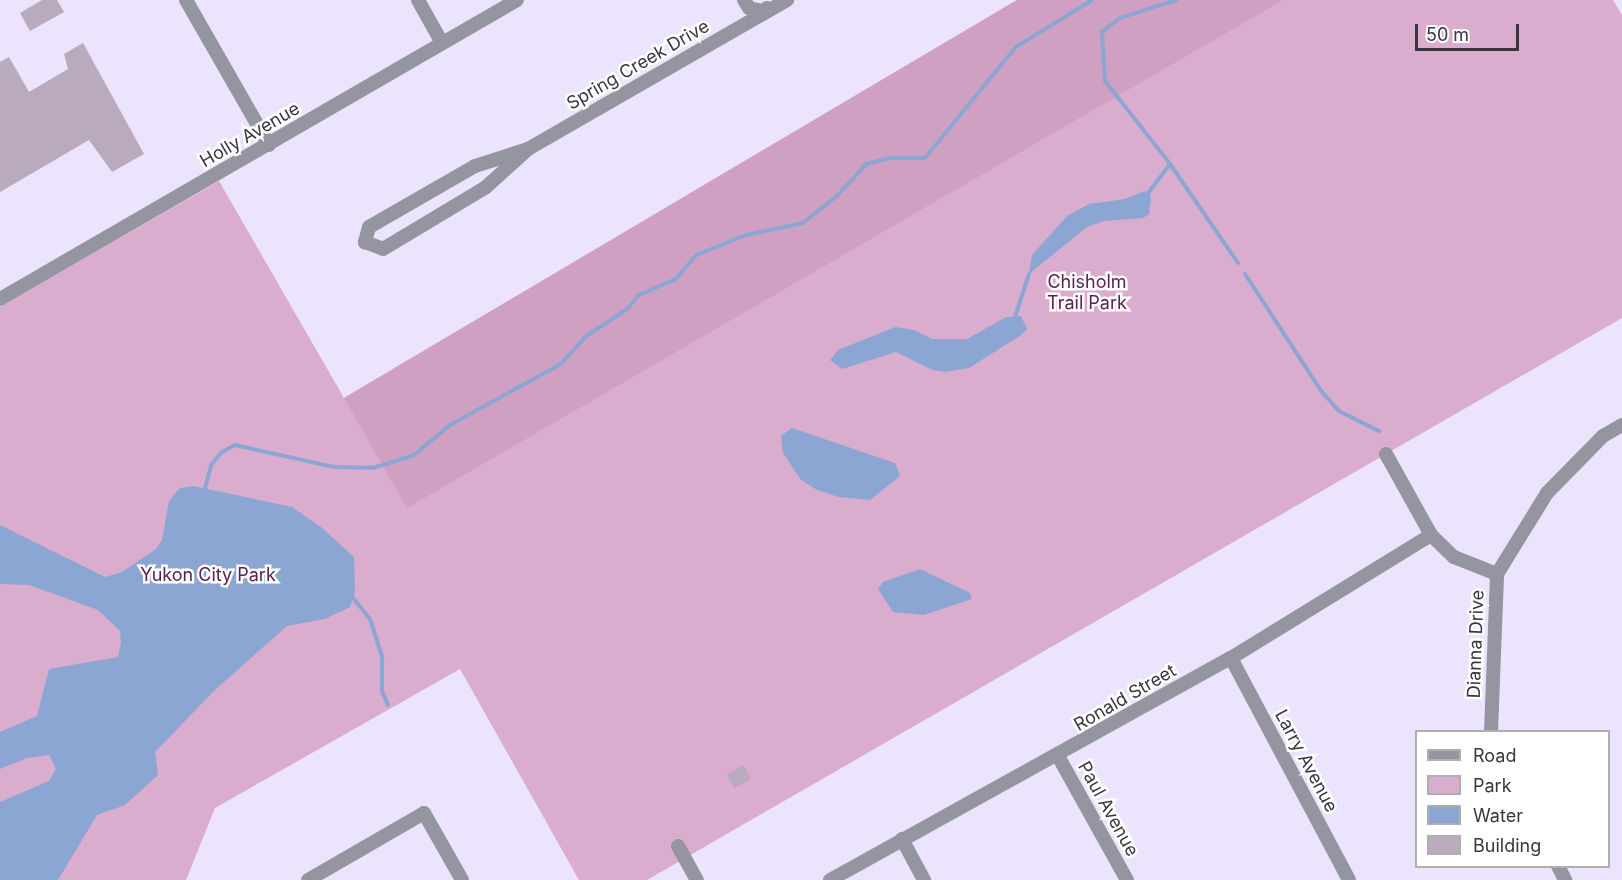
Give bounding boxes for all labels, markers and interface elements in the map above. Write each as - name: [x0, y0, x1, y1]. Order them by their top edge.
- scale bar: [1418, 12, 1522, 50]
- street label: Spring Creek Drive: [563, 15, 713, 115]
- text: 50 m: [1426, 24, 1469, 45]
- street label: Holly Avenue: [196, 98, 304, 172]
- park label: Chisholm Trail Park: [1047, 272, 1127, 314]
- park label: Yukon City Park: [140, 564, 276, 586]
- street label: Dianna Drive: [1463, 589, 1489, 699]
- street label: Ronald Street: [1070, 660, 1180, 736]
- street label: Larry Avenue: [1270, 706, 1342, 816]
- legend: [1415, 730, 1610, 868]
- text: Road: [1473, 745, 1516, 766]
- street label: Paul Avenue: [1073, 758, 1143, 860]
- text: Park: [1473, 775, 1512, 796]
- text: Water: [1473, 805, 1523, 826]
- text: Building: [1473, 835, 1541, 856]

